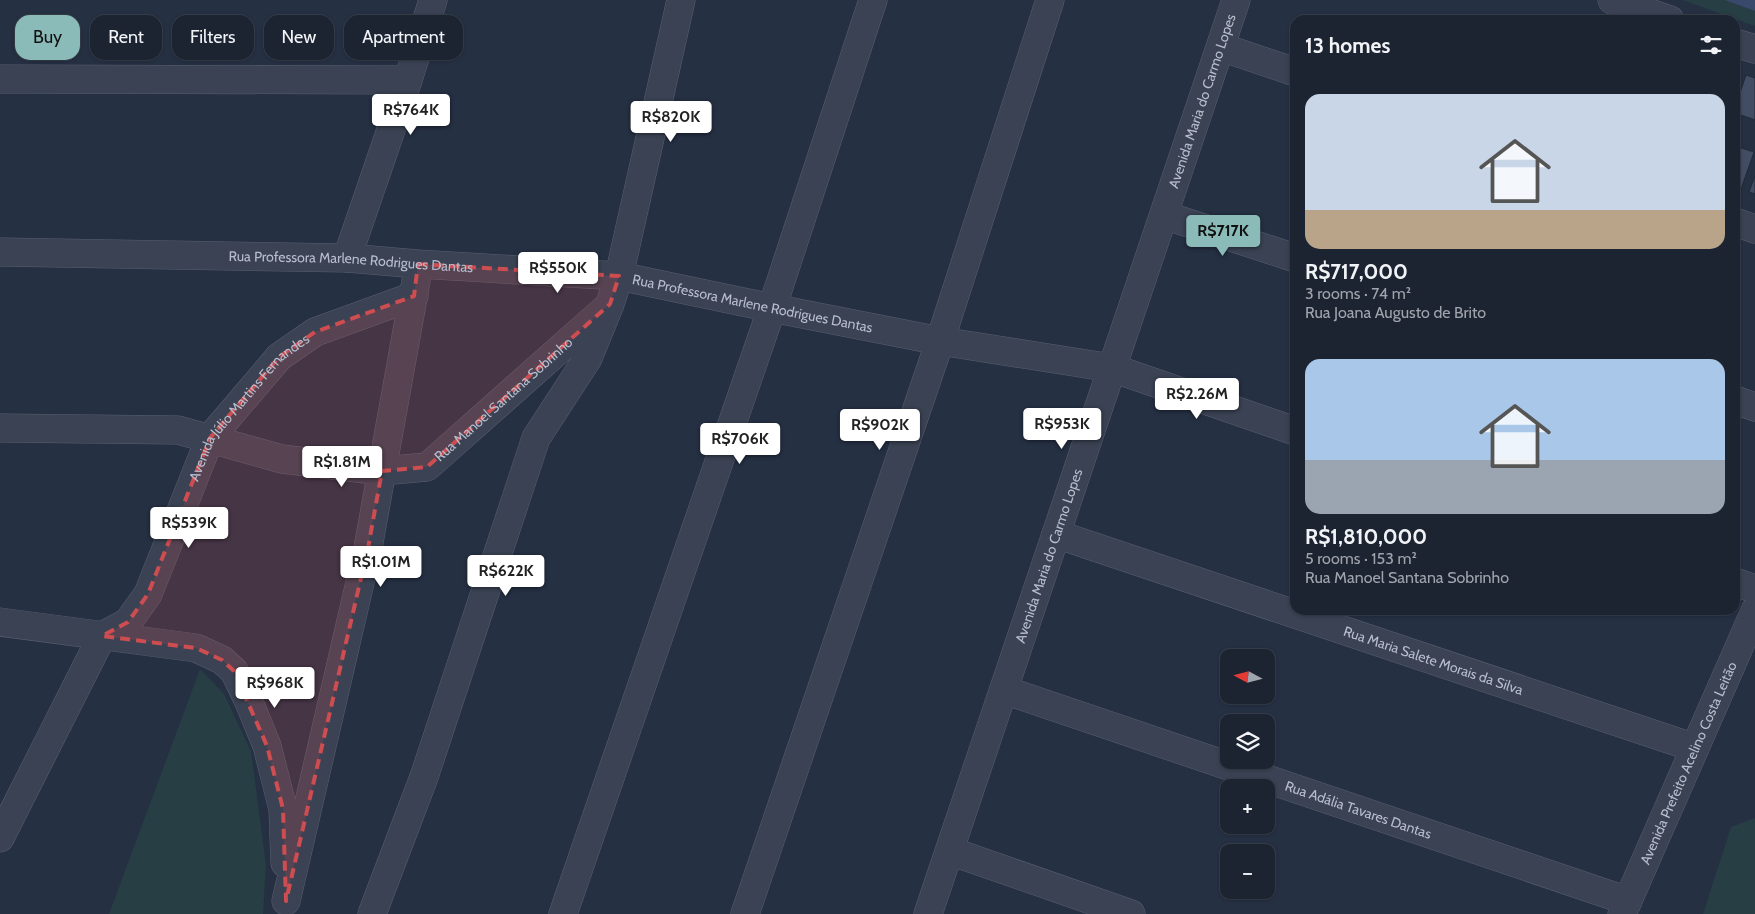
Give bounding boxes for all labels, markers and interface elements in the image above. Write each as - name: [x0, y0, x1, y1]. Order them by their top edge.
- street label: Avenida Maria do Carmo Lopes: [1164, 11, 1240, 190]
- chip: Buy: [15, 15, 80, 60]
- chip: Rent: [90, 15, 162, 60]
- chip: Filters: [172, 15, 254, 60]
- chip: New: [264, 15, 334, 60]
- chip: Apartment: [344, 15, 463, 60]
- icon: filters: [1697, 31, 1725, 59]
- text: 13 homes: [1305, 33, 1390, 58]
- pin: R$764K: [370, 94, 452, 136]
- text: R$764K: [383, 100, 439, 119]
- pin: R$820K: [630, 100, 712, 143]
- text: R$820K: [642, 107, 700, 126]
- icon: home: [1470, 126, 1560, 216]
- pin: R$717K: [1182, 214, 1264, 257]
- text: R$717K: [1197, 221, 1249, 240]
- street label: Rua Professora Marlene Rodrigues Dantas: [228, 247, 474, 276]
- pin: R$550K: [517, 252, 599, 294]
- text: R$550K: [529, 258, 587, 277]
- text: R$717,000: [1305, 259, 1408, 284]
- street label: Rua Professora Marlene Rodrigues Dantas: [631, 270, 874, 337]
- text: 3 rooms · 74 m²: [1305, 284, 1411, 303]
- text: Rua Joana Augusto de Brito: [1305, 303, 1486, 322]
- street label: Avenida Júlio Martins Fernandes: [185, 330, 313, 484]
- street label: Rua Manoel Santana Sobrinho: [431, 333, 576, 465]
- pin: R$2.26M: [1151, 378, 1243, 420]
- text: R$2.26M: [1166, 384, 1228, 403]
- icon: home: [1470, 391, 1560, 481]
- pin: R$902K: [839, 408, 921, 451]
- pin: R$953K: [1021, 408, 1103, 450]
- text: R$953K: [1034, 414, 1090, 433]
- text: R$902K: [851, 415, 909, 434]
- pin: R$706K: [699, 422, 781, 465]
- text: R$706K: [711, 429, 769, 448]
- pin: R$1.81M: [296, 446, 388, 488]
- text: R$1.81M: [313, 452, 371, 471]
- street label: Avenida Maria do Carmo Lopes: [1011, 466, 1086, 645]
- pin: R$539K: [148, 506, 230, 549]
- text: R$539K: [161, 513, 217, 532]
- text: R$1,810,000: [1305, 524, 1427, 549]
- pin: R$1.01M: [335, 546, 427, 588]
- text: 5 rooms · 153 m²: [1305, 549, 1417, 568]
- text: R$1.01M: [351, 552, 411, 571]
- pin: R$622K: [465, 554, 547, 597]
- text: R$622K: [478, 561, 534, 580]
- text: Rua Manoel Santana Sobrinho: [1305, 568, 1509, 587]
- street label: Rua Maria Salete Morais da Silva: [1341, 622, 1526, 699]
- north arrow: [1220, 649, 1275, 704]
- map controls: [1220, 649, 1275, 899]
- street label: Avenida Prefeito Acelino Costa Leitão: [1636, 658, 1741, 867]
- pin: R$968K: [234, 666, 316, 709]
- text: R$968K: [247, 673, 303, 692]
- button: layers: [1220, 714, 1275, 769]
- street label: Rua Adália Tavares Dantas: [1283, 777, 1434, 843]
- button: +: [1220, 779, 1275, 834]
- button: −: [1220, 844, 1275, 899]

